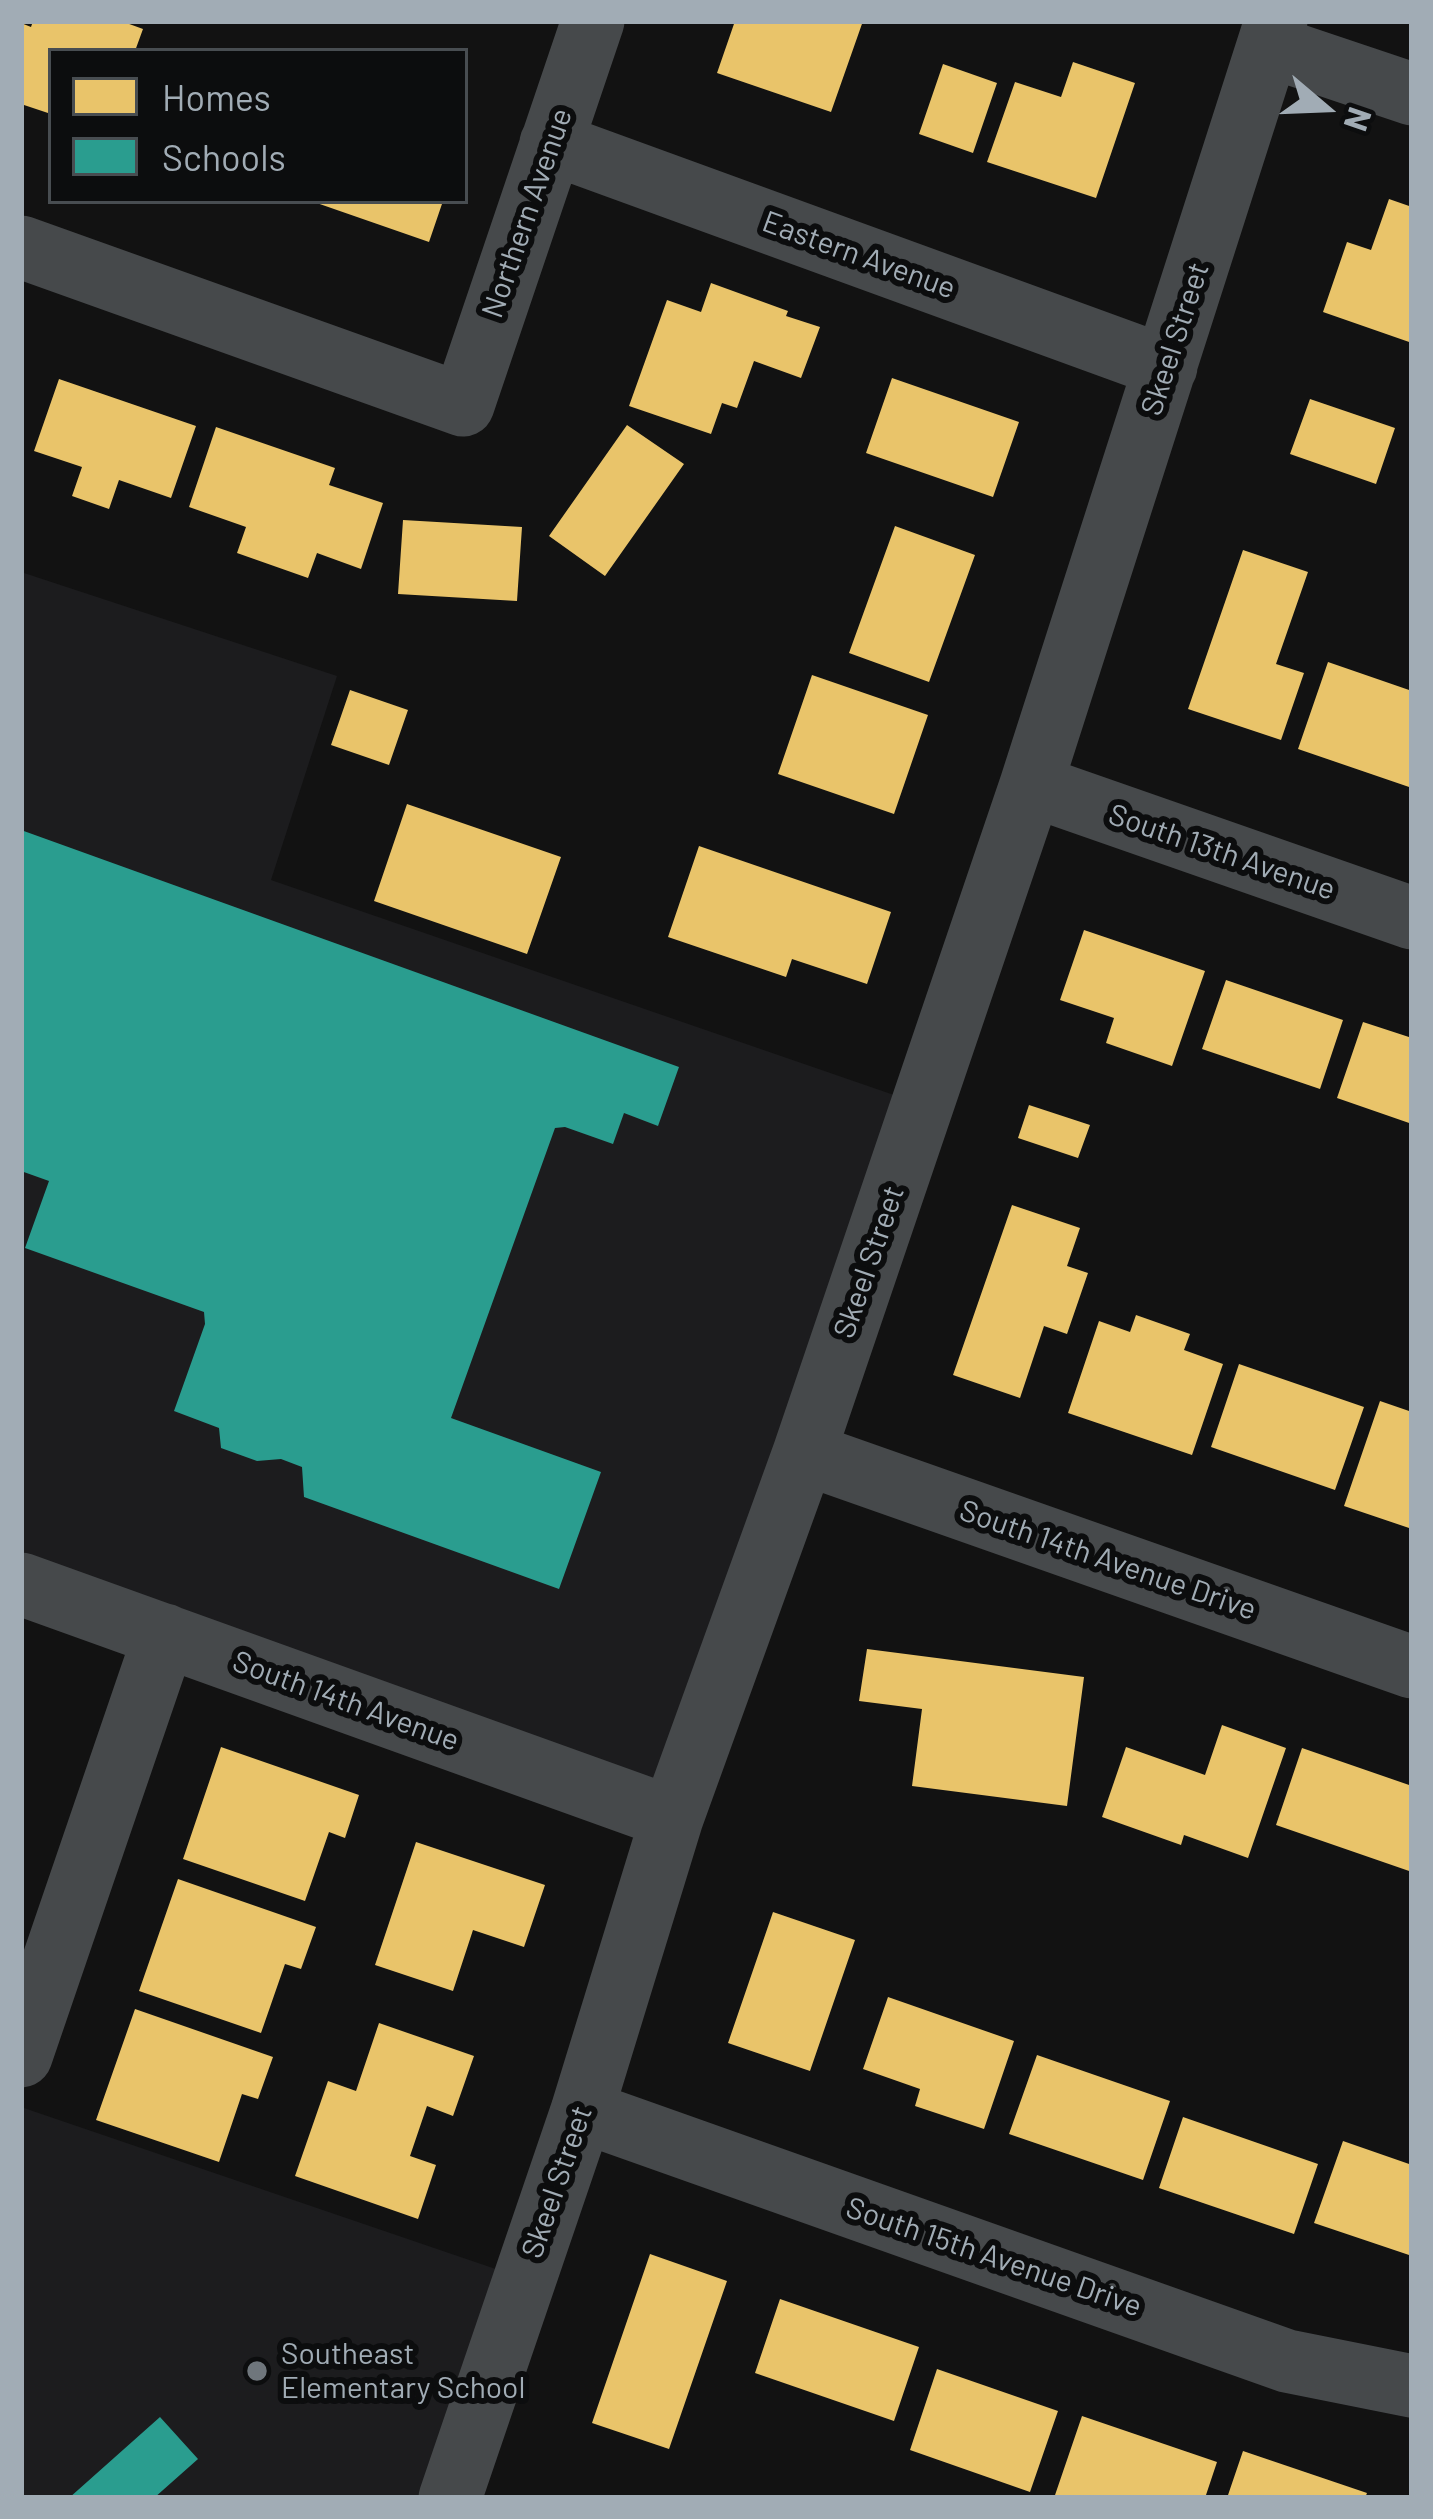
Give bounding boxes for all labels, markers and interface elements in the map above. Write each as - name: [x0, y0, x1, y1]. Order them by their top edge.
- legend: [48, 48, 468, 204]
- north arrow: [1265, 48, 1385, 168]
- text: Homes: [162, 75, 271, 118]
- street label: Northern Avenue: [474, 103, 580, 323]
- text: N: [1337, 103, 1382, 137]
- text: Schools: [162, 135, 286, 178]
- street label: Eastern Avenue: [758, 203, 960, 307]
- street label: Skeel Street: [1133, 258, 1217, 420]
- street label: South 13th Avenue: [1104, 796, 1340, 908]
- street label: Skeel Street: [826, 1181, 912, 1343]
- street label: South 14th Avenue Drive: [955, 1492, 1261, 1628]
- street label: South 14th Avenue: [228, 1643, 464, 1759]
- street label: Skeel Street: [514, 2101, 600, 2263]
- street label: South 15th Avenue Drive: [841, 2189, 1147, 2325]
- place label: Southeast Elementary School: [281, 2336, 525, 2406]
- marker: Southeast Elementary School: [244, 2358, 270, 2384]

